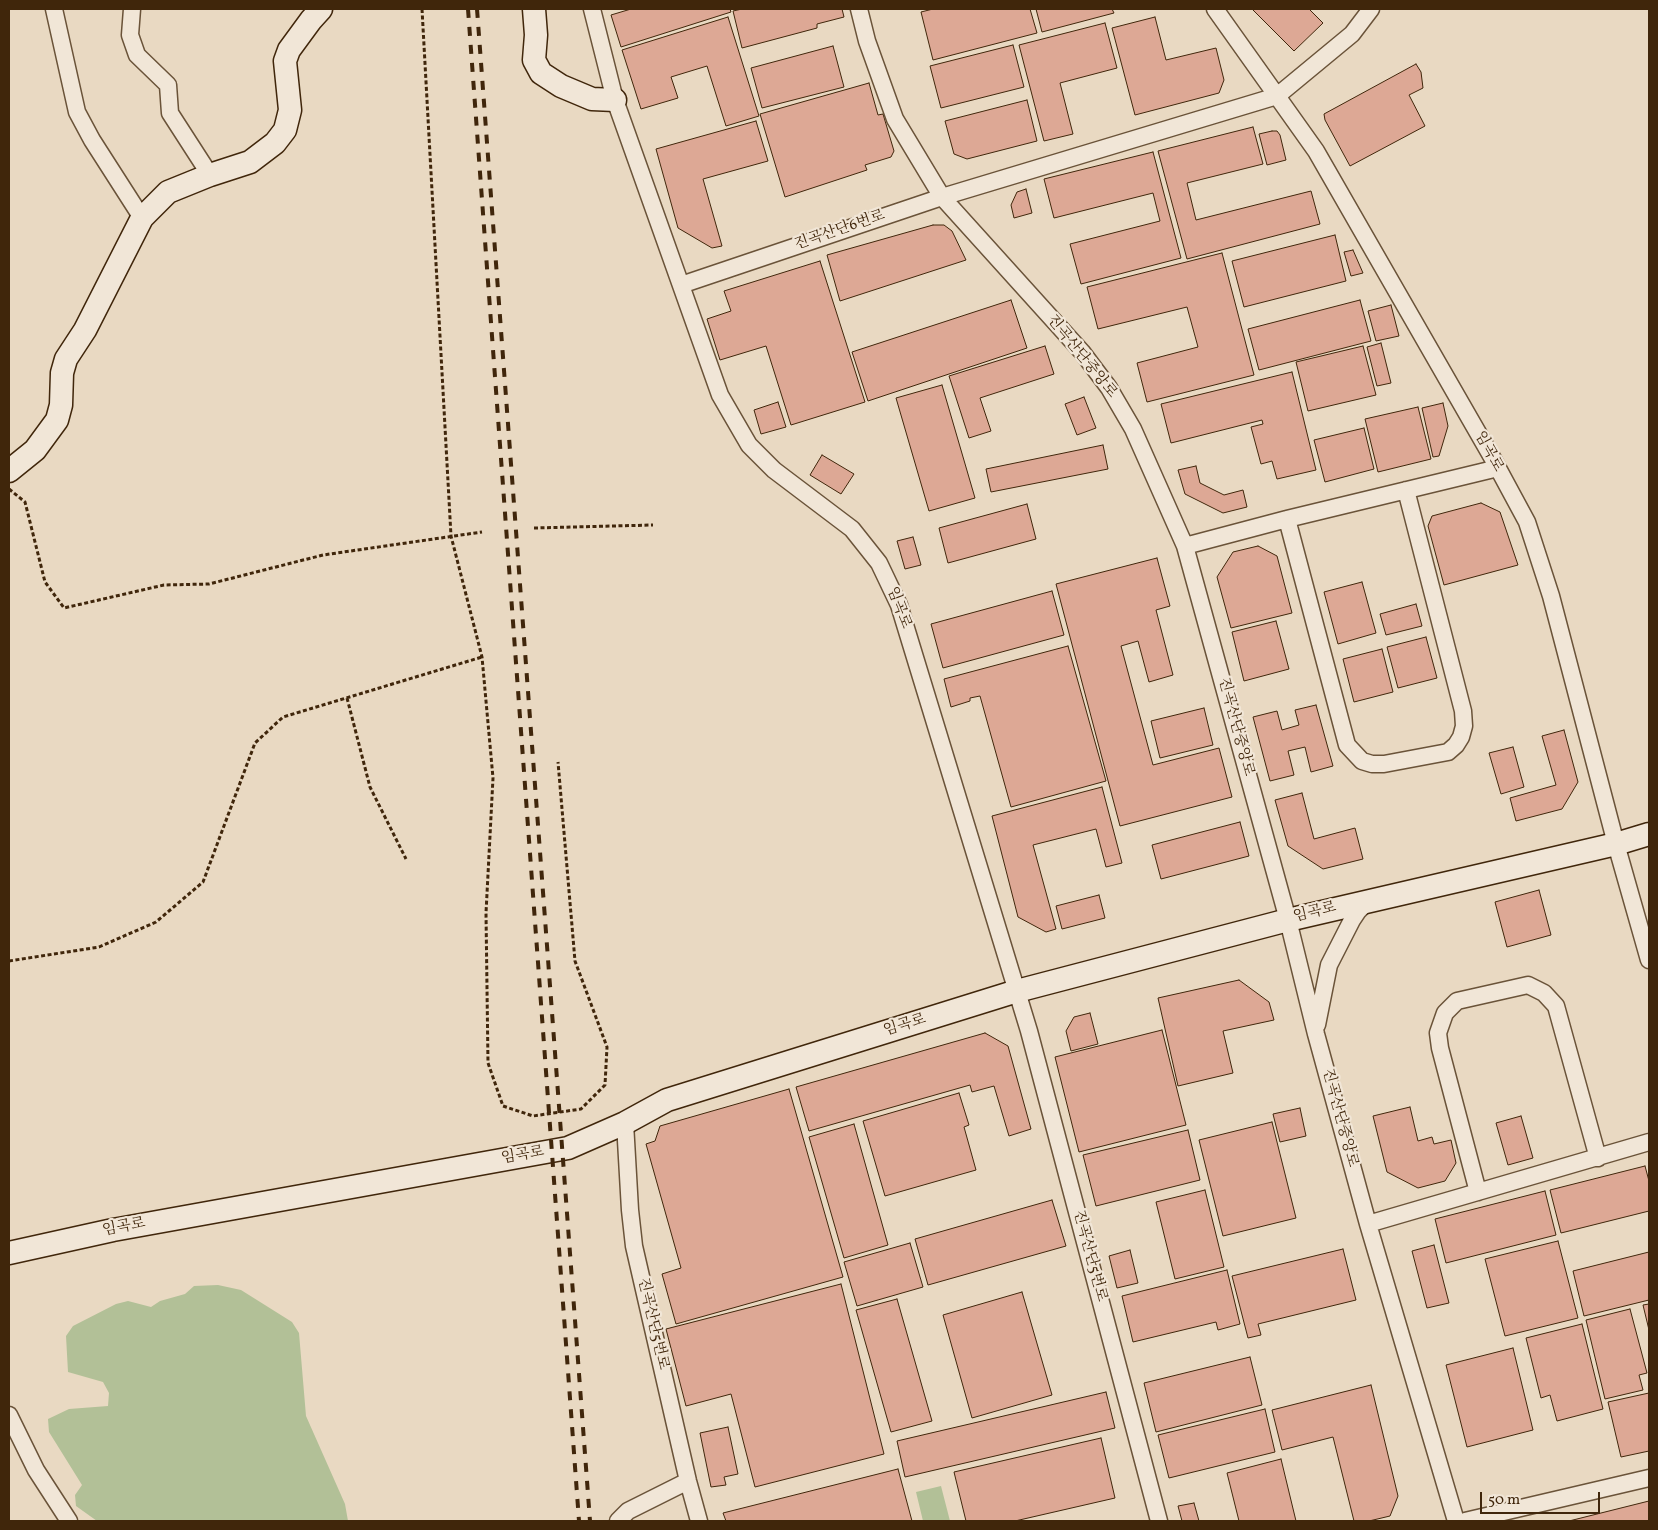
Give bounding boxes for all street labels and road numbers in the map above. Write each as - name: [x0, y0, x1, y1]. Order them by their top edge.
- street label: 진곡산단6번로: [792, 207, 888, 255]
- street label: 진곡산단중앙로: [1042, 312, 1120, 402]
- street label: 임곡로: [1470, 429, 1506, 475]
- street label: 임곡로: [882, 584, 914, 632]
- street label: 진곡산단중앙로: [1213, 676, 1257, 778]
- street label: 임곡로: [1292, 899, 1338, 927]
- street label: 임곡로: [882, 1011, 928, 1041]
- street label: 진곡산단중앙로: [1317, 1067, 1361, 1169]
- street label: 임곡로: [500, 1143, 546, 1169]
- street label: 진곡산단5번로: [1068, 1208, 1110, 1304]
- street label: 임곡로: [101, 1215, 147, 1241]
- street label: 진곡산단5번로: [633, 1276, 671, 1372]

